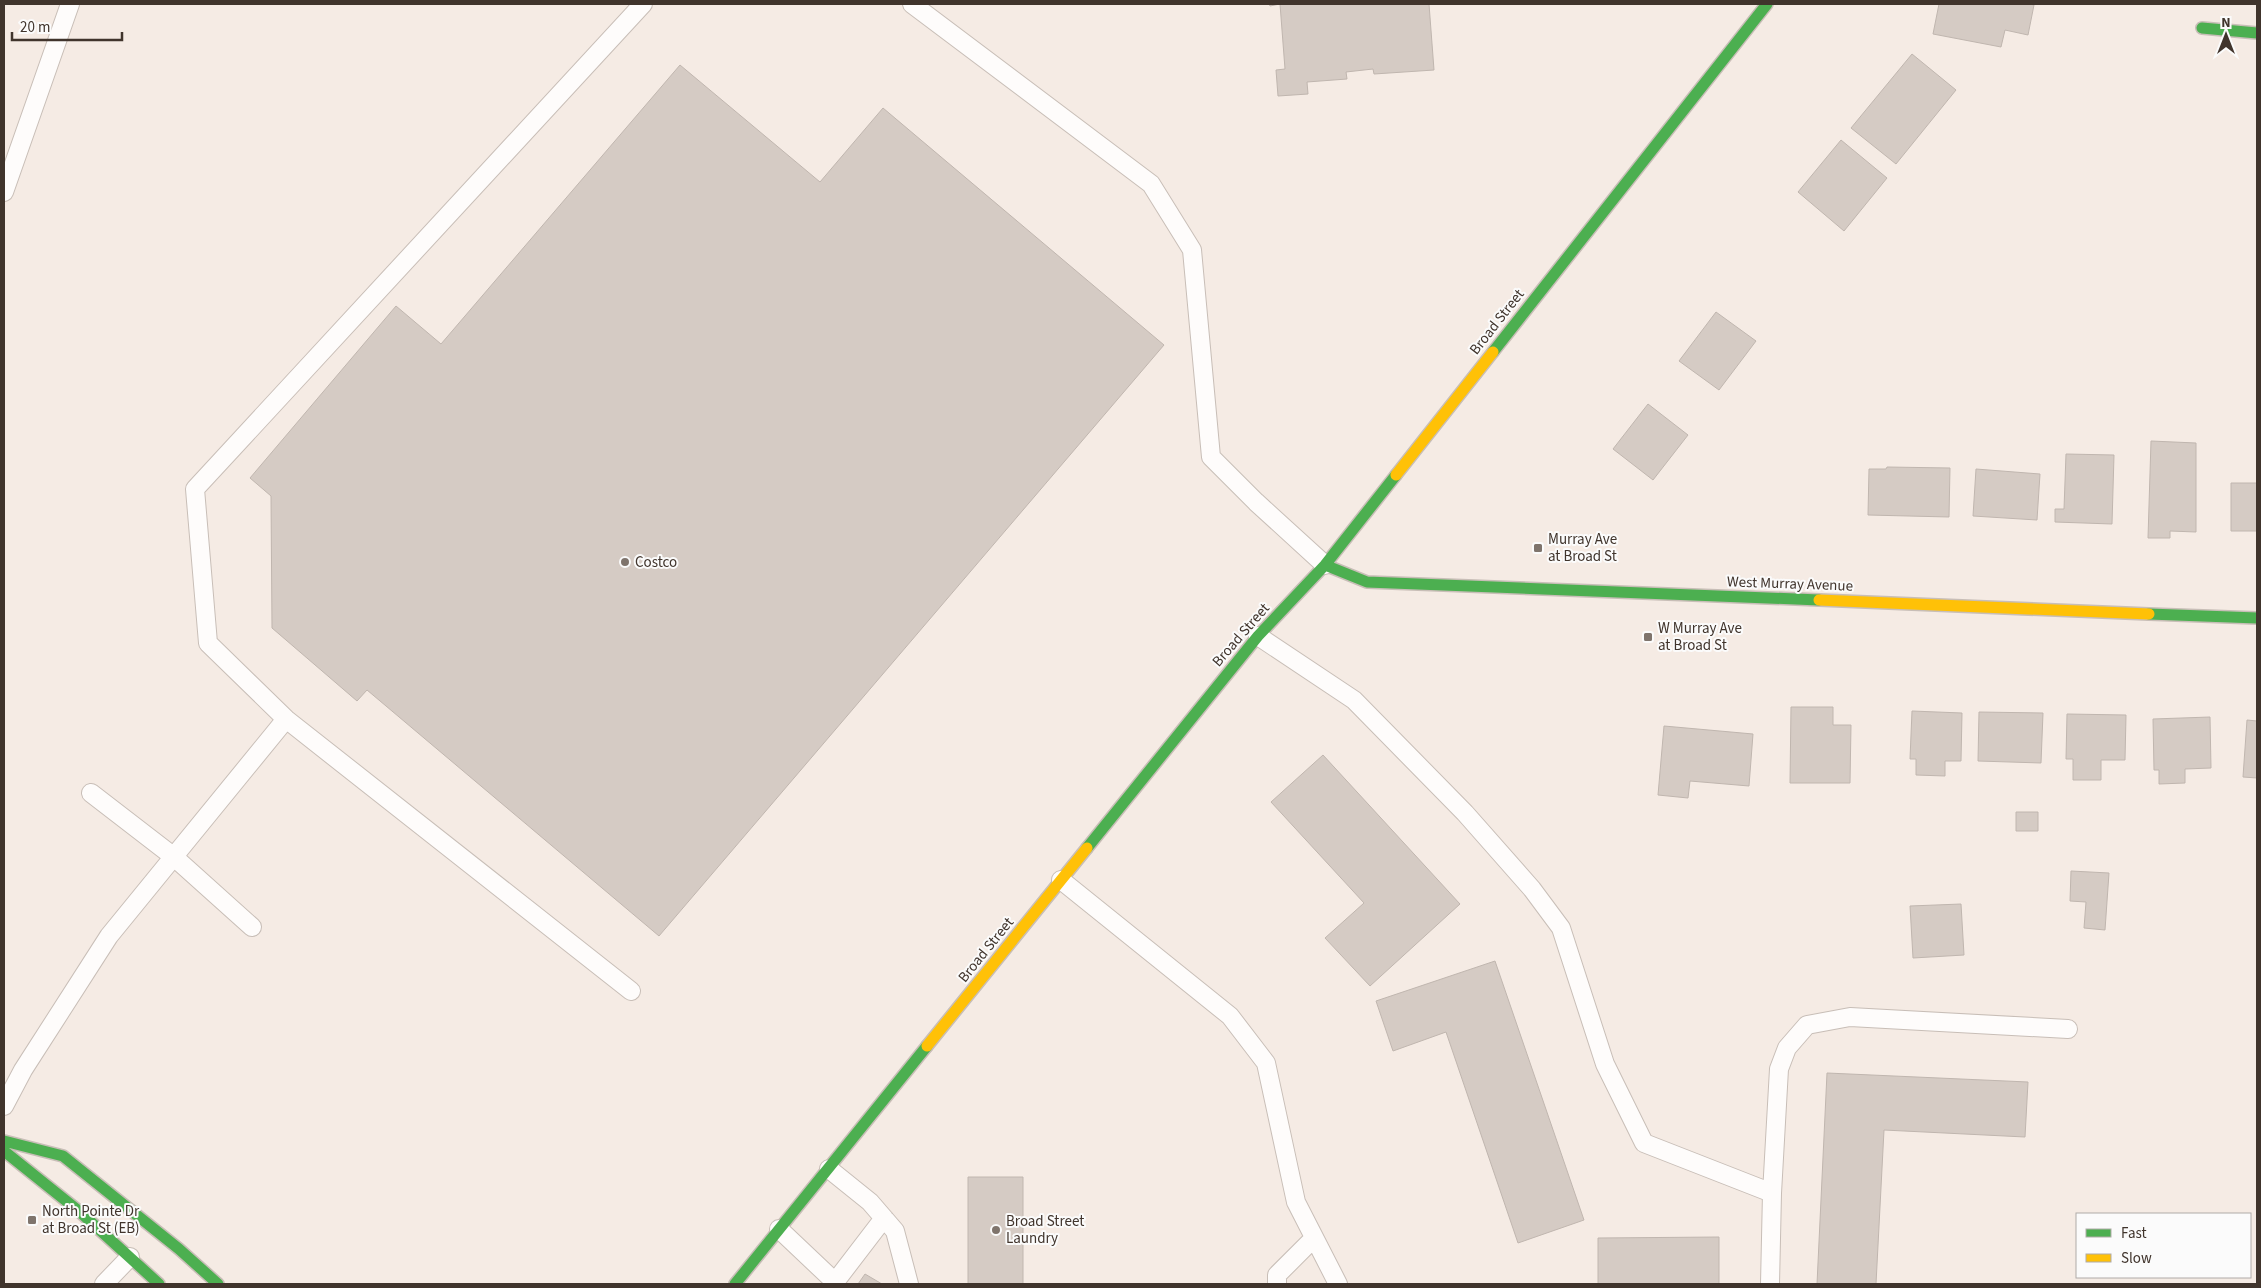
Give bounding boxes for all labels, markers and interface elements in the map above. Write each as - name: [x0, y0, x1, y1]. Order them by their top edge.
- scale bar: [12, 10, 122, 42]
- north arrow: [2201, 10, 2251, 60]
- text: N: [2221, 13, 2231, 33]
- text: 20 m: [20, 17, 50, 38]
- street label: Broad Street: [1465, 285, 1529, 359]
- place label: Murray Ave at Broad St: [1548, 529, 1617, 567]
- marker: Murray Ave at Broad St: [1532, 542, 1544, 554]
- place label: Costco: [635, 552, 677, 573]
- marker: Costco: [619, 556, 631, 568]
- street label: West Murray Avenue: [1727, 571, 1853, 597]
- street label: Broad Street: [1207, 599, 1275, 671]
- place label: W Murray Ave at Broad St: [1658, 618, 1742, 656]
- marker: W Murray Ave at Broad St: [1642, 631, 1654, 643]
- street label: Broad Street: [953, 913, 1019, 987]
- place label: North Pointe Dr at Broad St (EB): [42, 1201, 140, 1239]
- place label: Broad Street Laundry: [1006, 1211, 1084, 1249]
- legend: [2076, 1213, 2251, 1278]
- marker: North Pointe Dr at Broad St (EB): [26, 1214, 38, 1226]
- text: Fast: [2121, 1223, 2147, 1244]
- marker: Broad Street Laundry: [990, 1224, 1002, 1236]
- text: Slow: [2121, 1248, 2152, 1269]

